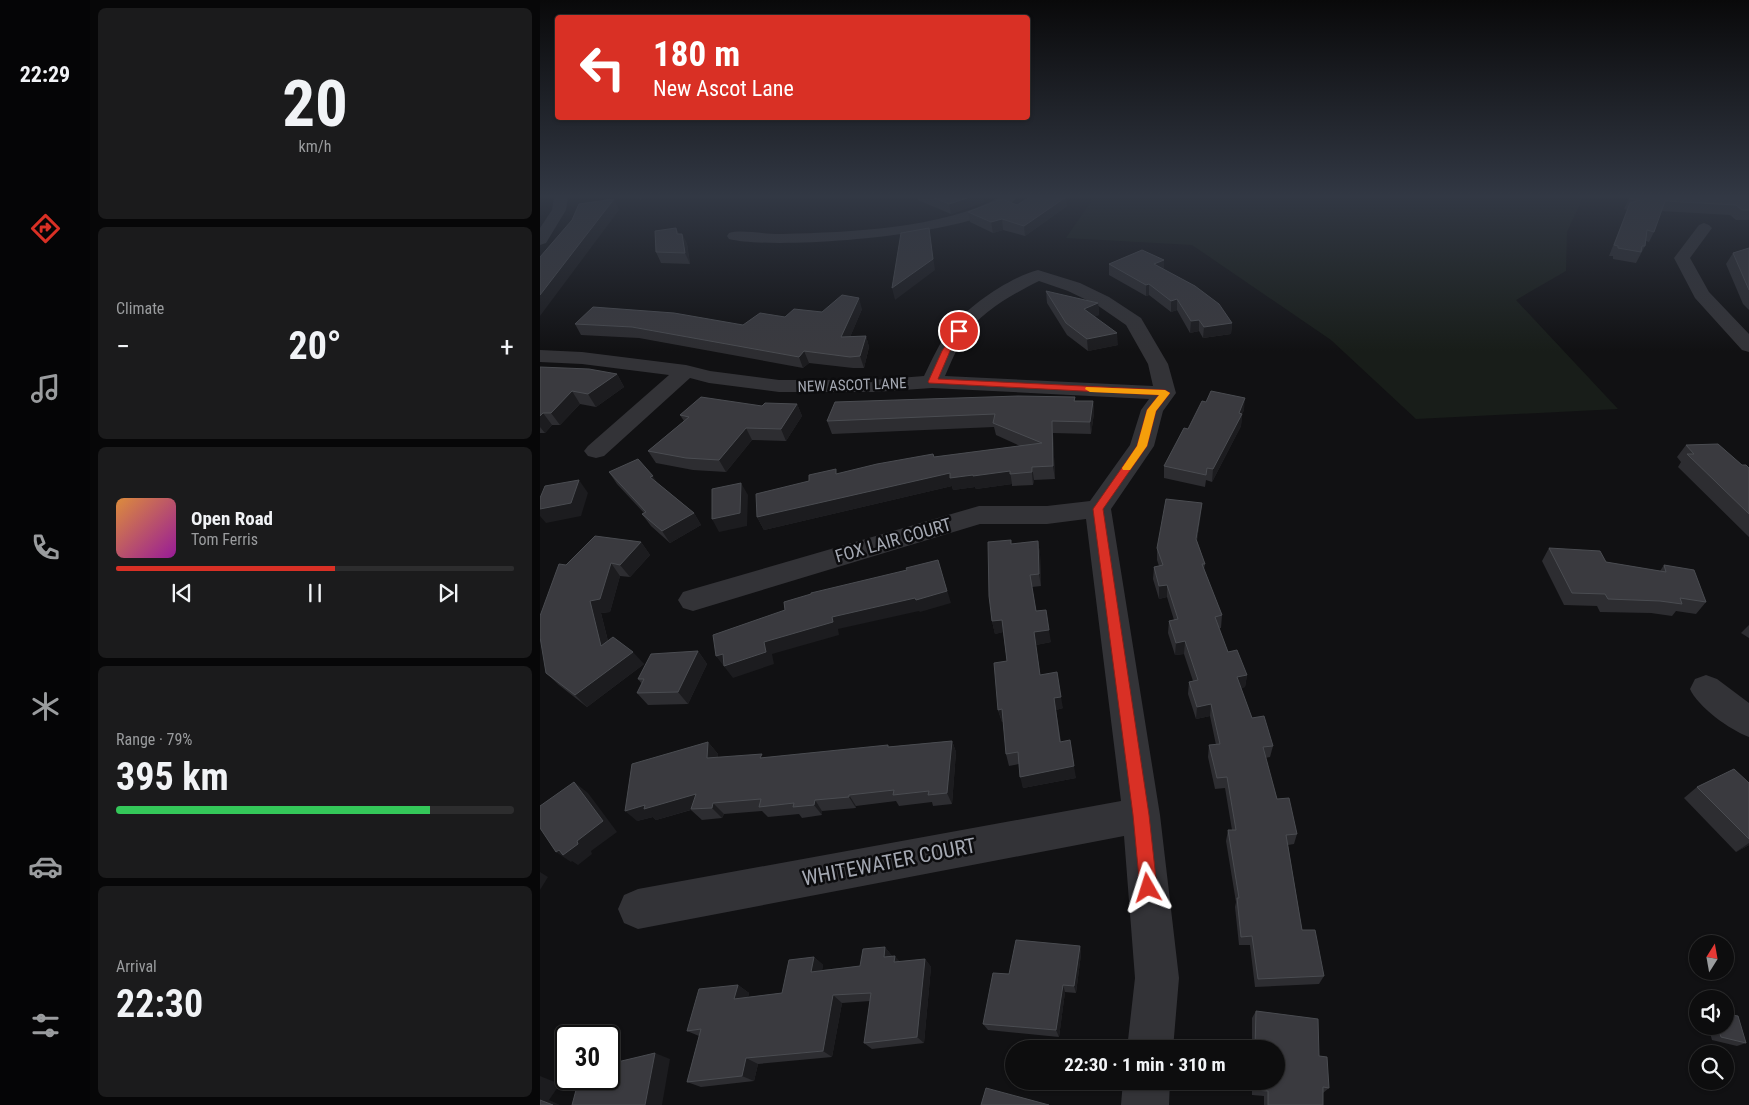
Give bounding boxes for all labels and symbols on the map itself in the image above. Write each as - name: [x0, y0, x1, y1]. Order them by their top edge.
- pin: [938, 310, 980, 352]
- street label: NEW ASCOT LANE: [797, 374, 907, 396]
- street label: FOX LAIR COURT: [832, 513, 954, 567]
- street label: WHITEWATER COURT: [800, 833, 978, 891]
- position arrow: [1121, 861, 1173, 913]
- north arrow: [1689, 935, 1734, 980]
- speed limit sign: 30: [555, 1025, 620, 1090]

